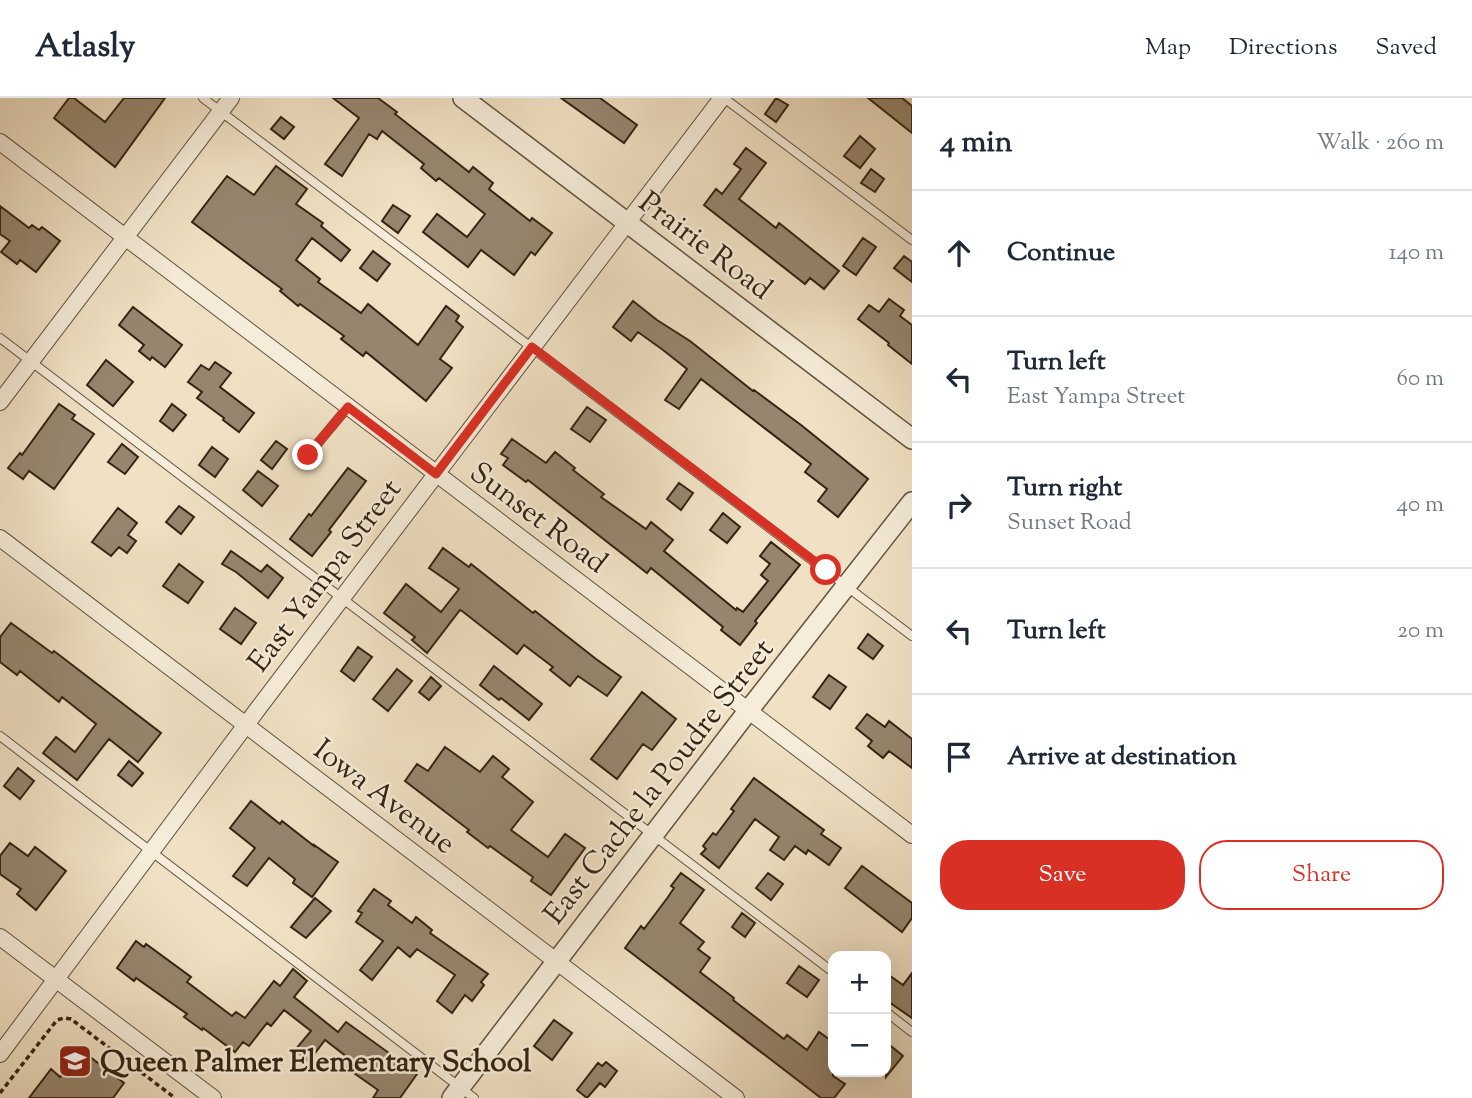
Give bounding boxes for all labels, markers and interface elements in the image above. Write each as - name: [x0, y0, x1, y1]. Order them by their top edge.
- text: Atlasly: [35, 24, 135, 72]
- text: Map: [1145, 31, 1191, 65]
- text: Directions: [1229, 31, 1337, 65]
- text: Saved: [1375, 31, 1437, 65]
- text: 4 min: [940, 122, 1013, 165]
- text: Walk · 260 m: [1316, 127, 1444, 160]
- street label: Prairie Road: [629, 182, 780, 312]
- icon: ahead: [940, 234, 978, 272]
- text: Continue: [1007, 235, 1115, 272]
- text: 140 m: [1389, 237, 1444, 270]
- text: Turn left: [1007, 344, 1106, 381]
- icon: left: [940, 360, 978, 398]
- text: 60 m: [1396, 363, 1444, 396]
- text: East Yampa Street: [1007, 381, 1185, 414]
- route end: [292, 439, 323, 470]
- street label: Sunset Road: [460, 453, 615, 585]
- text: Turn right: [1007, 470, 1122, 507]
- street label: East Yampa Street: [239, 471, 413, 682]
- icon: right: [940, 486, 978, 524]
- text: 40 m: [1397, 489, 1444, 522]
- text: Sunset Road: [1007, 507, 1132, 540]
- route start: [810, 554, 841, 585]
- icon: left: [940, 612, 978, 650]
- text: Turn left: [1007, 613, 1106, 650]
- text: 20 m: [1397, 615, 1444, 648]
- street label: East Cache la Poudre Street: [535, 630, 785, 935]
- street label: Iowa Avenue: [303, 730, 464, 866]
- icon: arrive: [940, 738, 978, 776]
- text: Arrive at destination: [1007, 739, 1237, 776]
- button: Save: [940, 840, 1185, 910]
- button: Share: [1199, 840, 1444, 910]
- map controls: [828, 951, 891, 1077]
- button: +: [828, 951, 891, 1014]
- button: −: [828, 1014, 891, 1077]
- school or university icon: Queen Palmer Elementary School: [56, 1042, 94, 1080]
- place label: Queen Palmer Elementary School: [100, 1042, 532, 1085]

